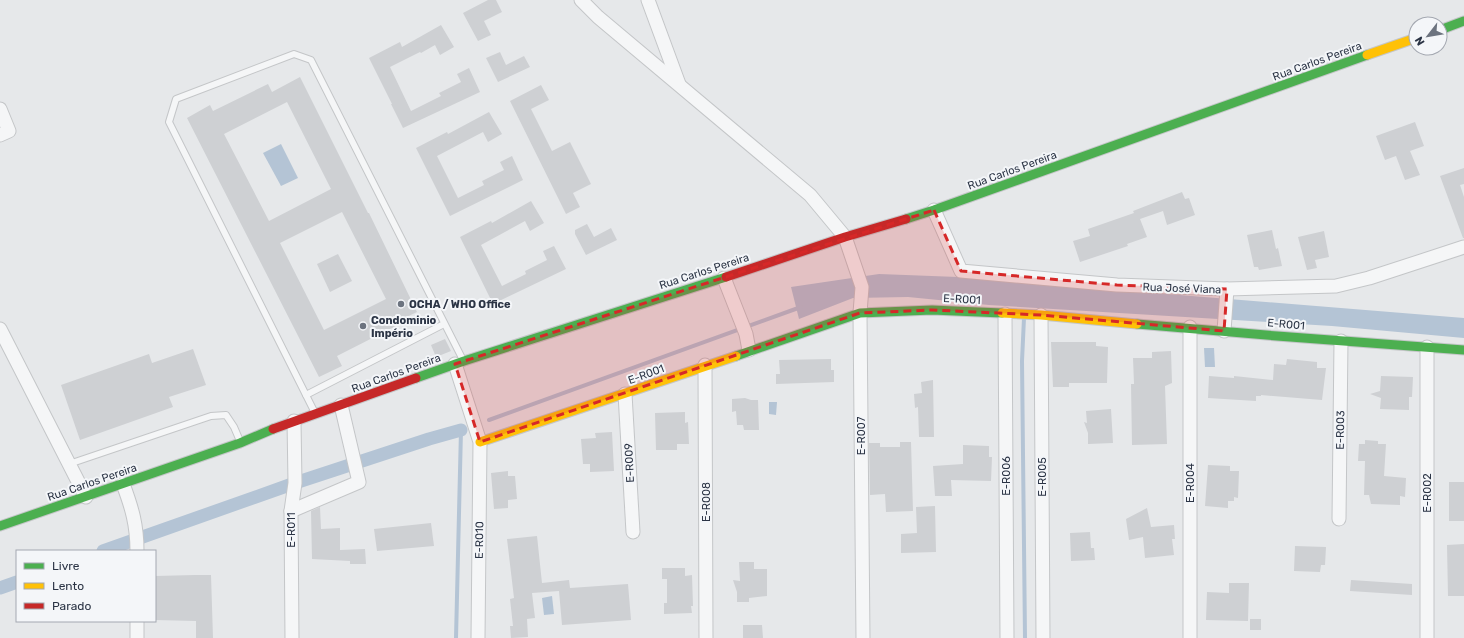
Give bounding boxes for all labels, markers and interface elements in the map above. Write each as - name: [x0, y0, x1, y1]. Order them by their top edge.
- north arrow: [1408, 16, 1448, 56]
- text: N: [1412, 34, 1427, 48]
- street label: Rua Carlos Pereira: [1271, 39, 1363, 84]
- street label: Rua Carlos Pereira: [966, 148, 1058, 193]
- street label: Rua Carlos Pereira: [658, 251, 751, 292]
- street label: Rua José Viana: [1142, 281, 1222, 296]
- street label: E-R001: [943, 292, 981, 307]
- place label: OCHA / WHO Office: [409, 298, 511, 311]
- marker: OCHA / WHO Office: [396, 299, 406, 309]
- place label: Condominio Império: [371, 314, 437, 340]
- street label: E-R001: [1267, 316, 1305, 333]
- marker: Condominio Império: [358, 321, 368, 331]
- street label: Rua Carlos Pereira: [350, 351, 442, 396]
- street label: E-R001: [626, 362, 666, 387]
- street label: E-R003: [1334, 410, 1347, 450]
- street label: E-R007: [855, 416, 868, 455]
- street label: E-R009: [622, 443, 637, 483]
- street label: E-R006: [1000, 456, 1013, 496]
- street label: E-R005: [1036, 457, 1049, 497]
- street label: Rua Carlos Pereira: [46, 461, 139, 504]
- street label: E-R004: [1184, 463, 1197, 503]
- street label: E-R002: [1421, 473, 1434, 513]
- street label: E-R008: [700, 482, 713, 522]
- street label: E-R011: [285, 512, 298, 548]
- street label: E-R010: [473, 521, 486, 559]
- legend: [16, 550, 156, 622]
- text: Livre: [52, 559, 80, 573]
- text: Lento: [52, 579, 84, 593]
- text: Parado: [52, 599, 91, 613]

